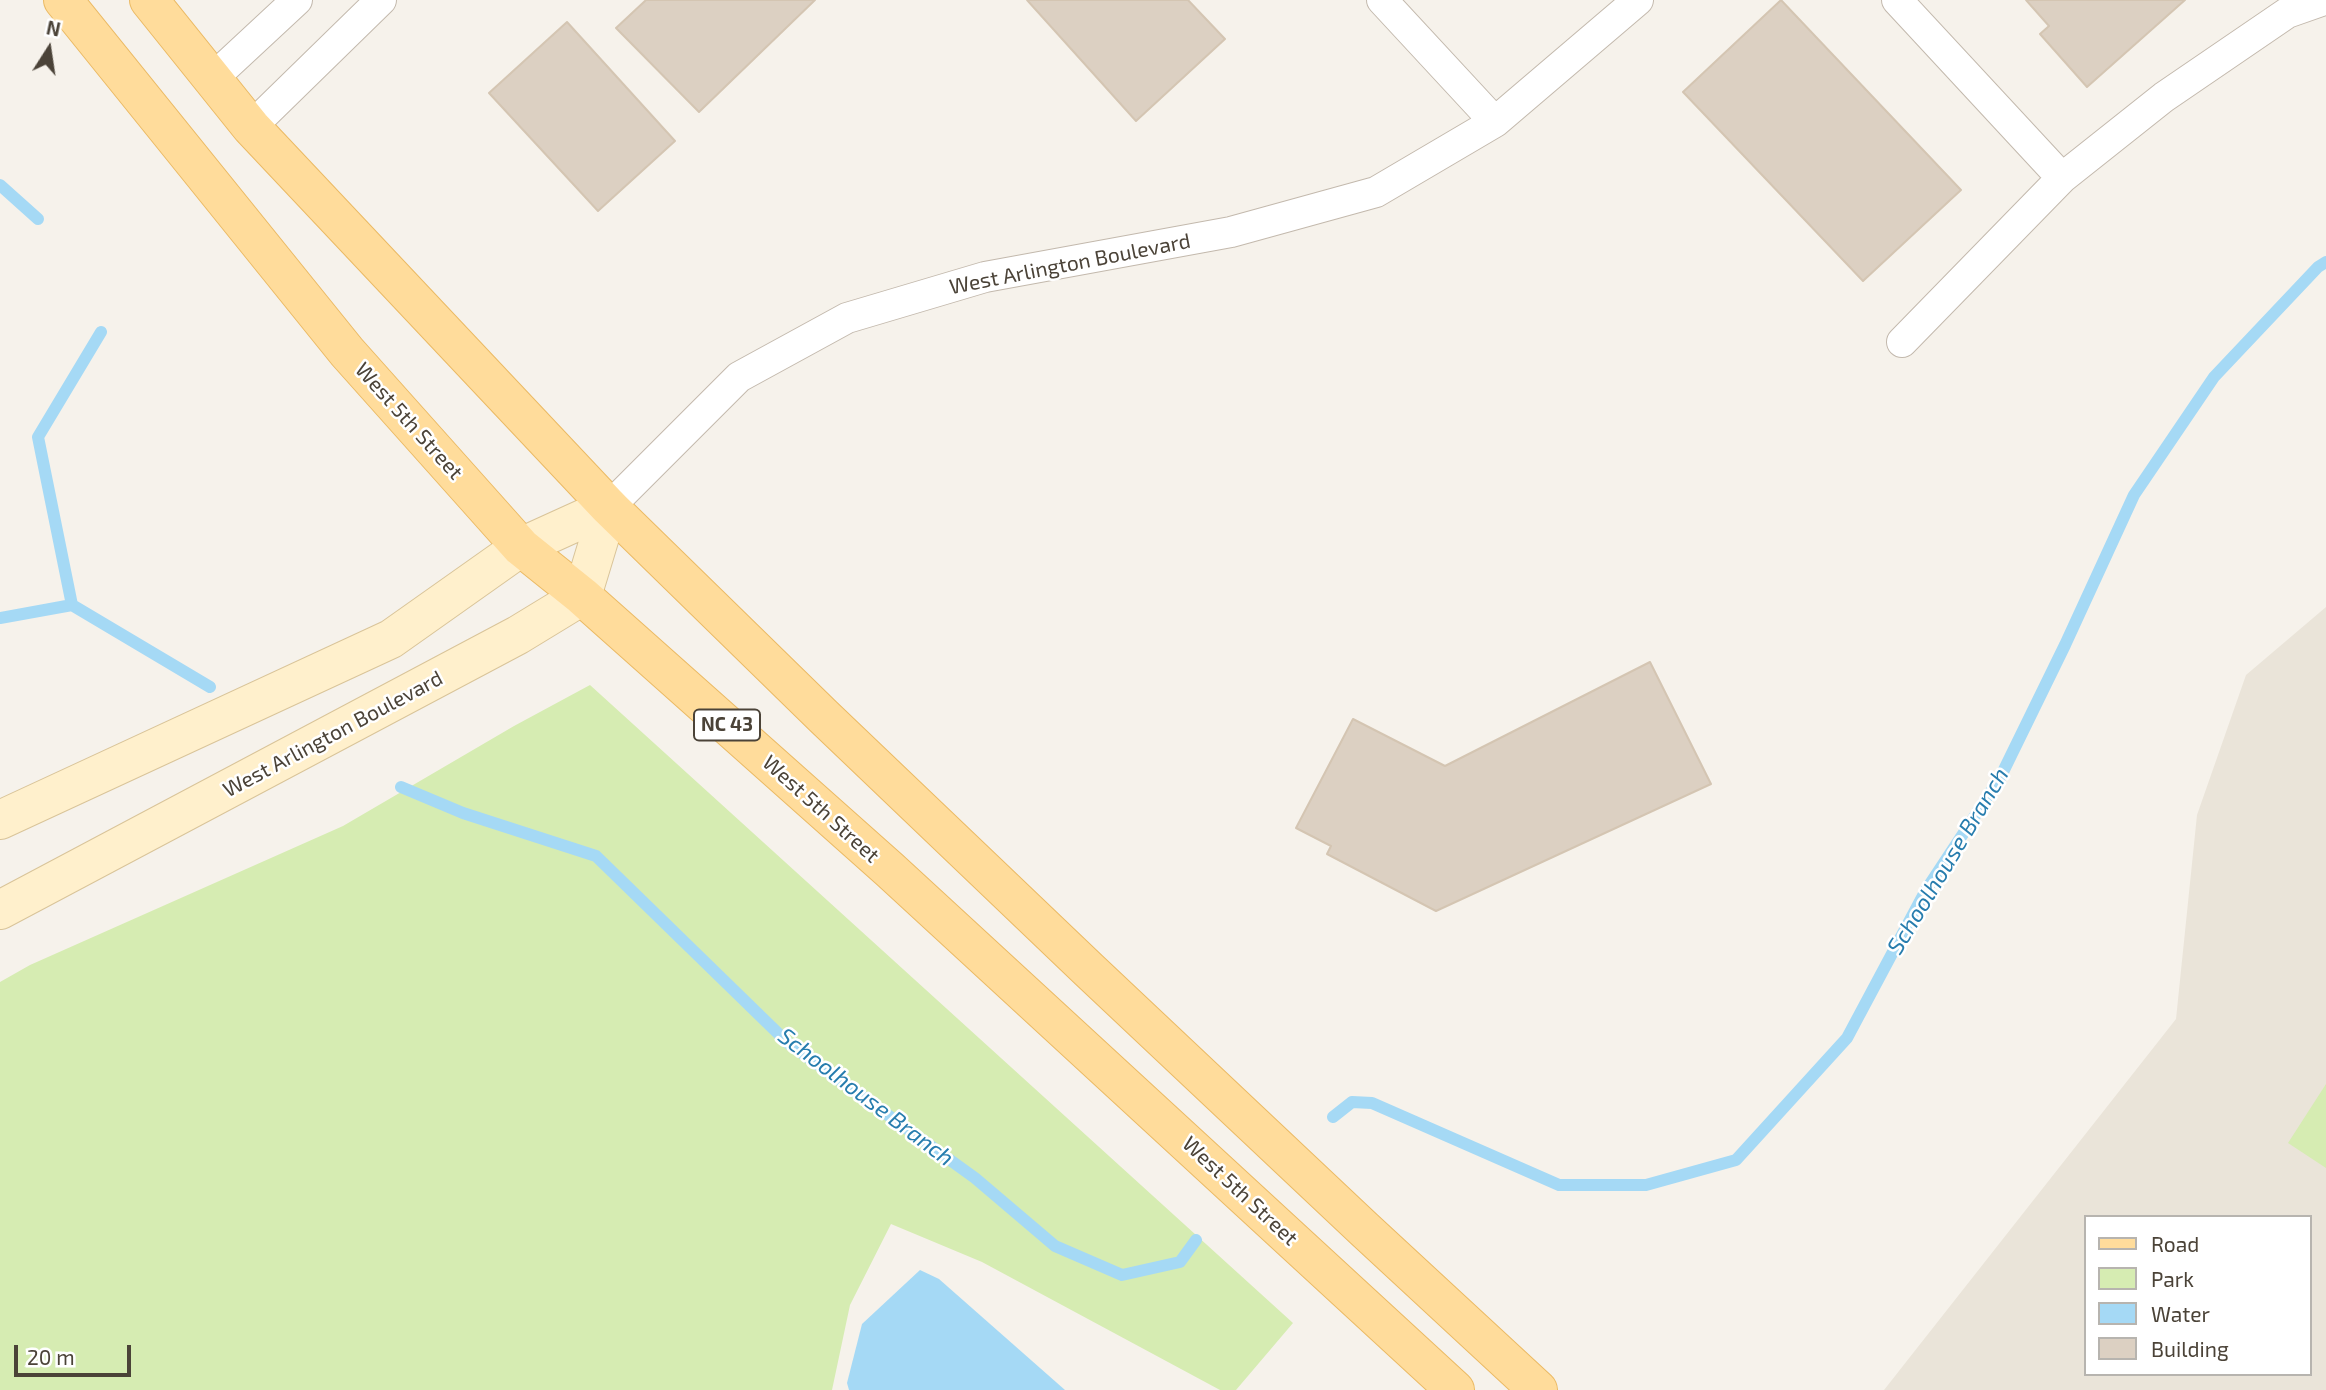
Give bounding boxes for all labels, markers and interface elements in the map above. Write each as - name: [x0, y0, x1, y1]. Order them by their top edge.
- north arrow: [14, 14, 84, 84]
- text: N: [44, 15, 63, 41]
- street label: West Arlington Boulevard: [947, 228, 1193, 300]
- street label: West 5th Street: [350, 357, 468, 485]
- street label: West Arlington Boulevard: [219, 665, 447, 803]
- road number: NC 43: [694, 710, 760, 740]
- street label: West 5th Street: [757, 750, 885, 868]
- water label: Schoolhouse Branch: [1881, 763, 2015, 959]
- water label: Schoolhouse Branch: [773, 1022, 959, 1172]
- street label: West 5th Street: [1177, 1131, 1303, 1251]
- legend: [2084, 1215, 2312, 1376]
- text: Road: [2151, 1231, 2199, 1256]
- text: Park: [2151, 1266, 2194, 1291]
- text: Water: [2151, 1301, 2210, 1326]
- scale bar: [18, 1330, 135, 1374]
- text: Building: [2151, 1336, 2229, 1361]
- text: 20 m: [27, 1344, 75, 1369]

